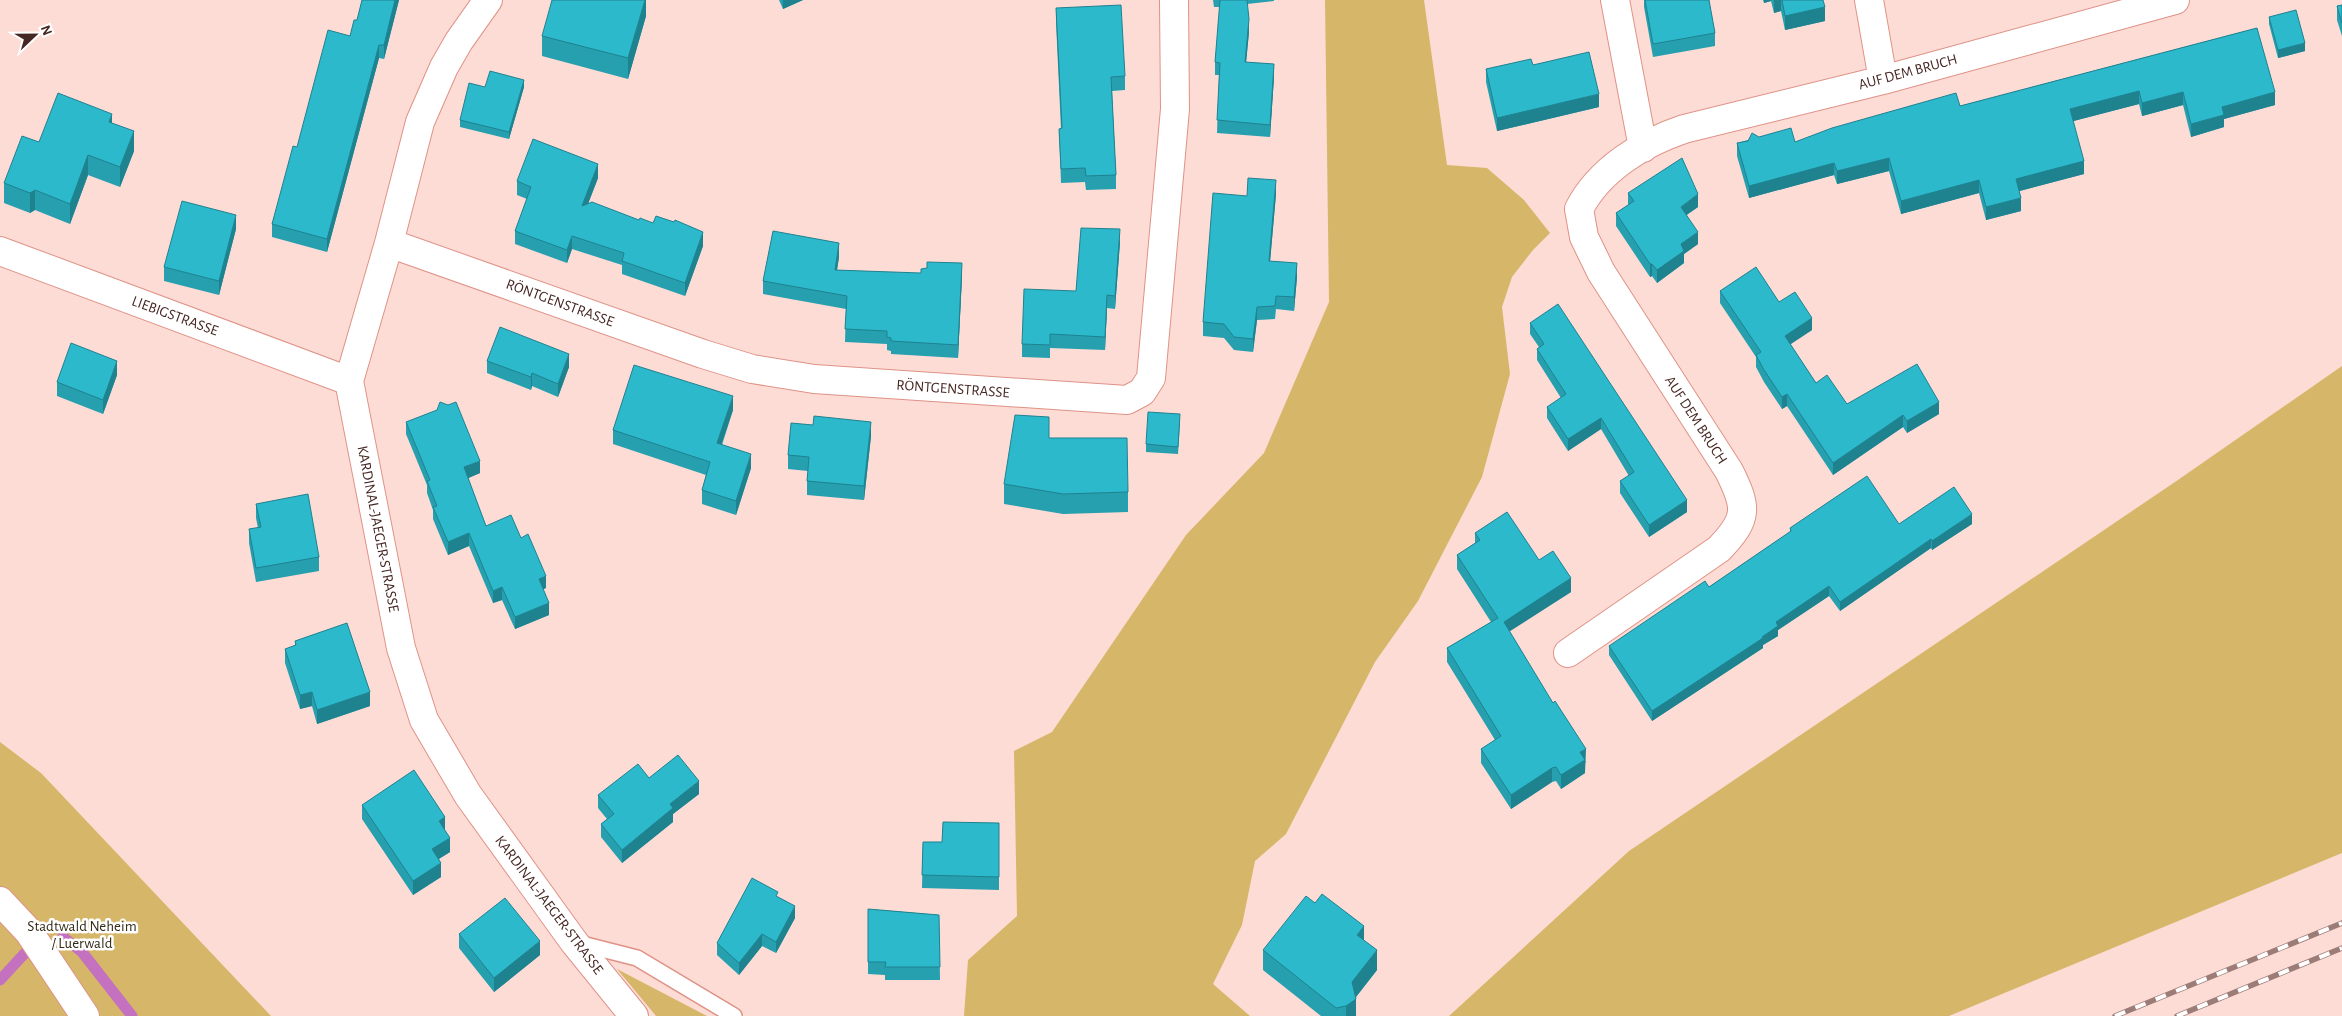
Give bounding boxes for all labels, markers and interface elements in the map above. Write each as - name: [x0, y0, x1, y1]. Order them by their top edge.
- north arrow: [10, 10, 60, 60]
- text: N: [38, 23, 54, 38]
- street label: AUF DEM BRUCH: [1857, 52, 1959, 92]
- street label: RÖNTGENSTRASSE: [504, 275, 617, 329]
- street label: LIEBIGSTRASSE: [130, 293, 220, 339]
- street label: AUF DEM BRUCH: [1662, 373, 1730, 467]
- street label: RÖNTGENSTRASSE: [896, 376, 1010, 400]
- street label: KARDINAL-JAEGER-STRASSE: [354, 445, 402, 613]
- street label: KARDINAL-JAEGER-STRASSE: [492, 833, 606, 977]
- park label: Stadtwald Neheim / Luerwald: [27, 919, 137, 951]

